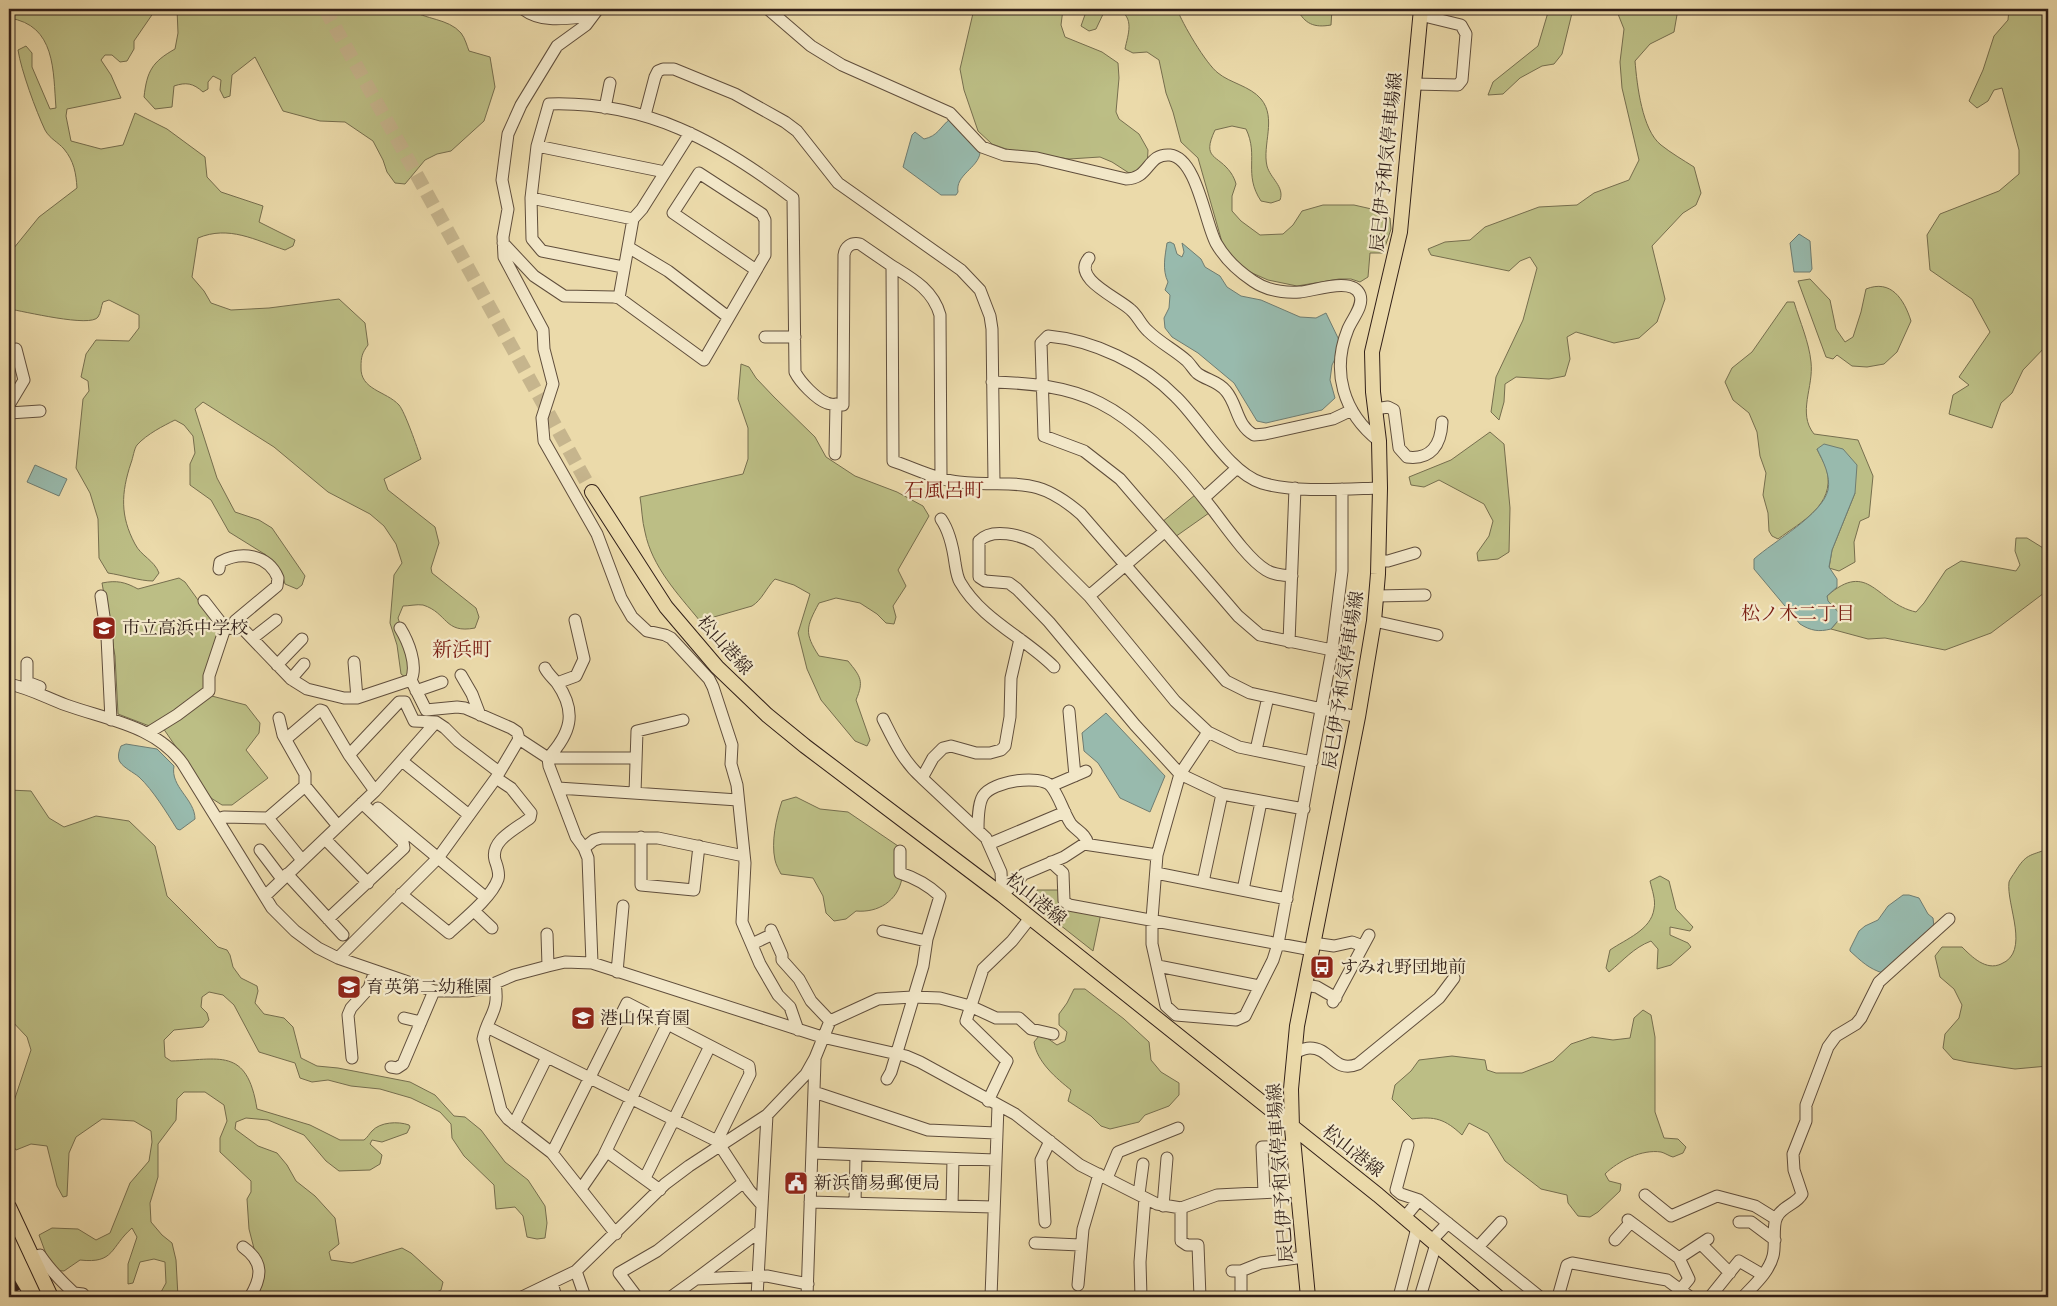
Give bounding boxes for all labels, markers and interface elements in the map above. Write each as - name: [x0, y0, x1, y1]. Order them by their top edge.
- street label: 辰巳伊予和気停車場線: [1366, 71, 1409, 253]
- district label: 石風呂町: [904, 478, 984, 506]
- street label: 辰巳伊予和気停車場線: [1318, 589, 1371, 771]
- district label: 松ノ木二丁目: [1741, 602, 1855, 628]
- street label: 松山港線: [691, 611, 757, 681]
- school or university icon: 市立高浜中学校: [91, 615, 117, 641]
- place label: 市立高浜中学校: [122, 617, 248, 642]
- district label: 新浜町: [432, 637, 492, 665]
- street label: 松山港線: [999, 868, 1071, 933]
- bus stop icon: すみれ野団地前: [1309, 954, 1335, 980]
- place label: すみれ野団地前: [1340, 956, 1466, 981]
- school or university icon: 育英第二幼稚園: [336, 974, 362, 1000]
- place label: 育英第二幼稚園: [366, 976, 492, 1001]
- school or university icon: 港山保育園: [570, 1005, 596, 1031]
- place label: 港山保育園: [600, 1007, 690, 1032]
- street label: 辰巳伊予和気停車場線: [1263, 1082, 1300, 1264]
- street label: 松山港線: [1316, 1120, 1388, 1184]
- public building icon: 新浜簡易郵便局: [783, 1170, 809, 1196]
- place label: 新浜簡易郵便局: [814, 1172, 940, 1197]

